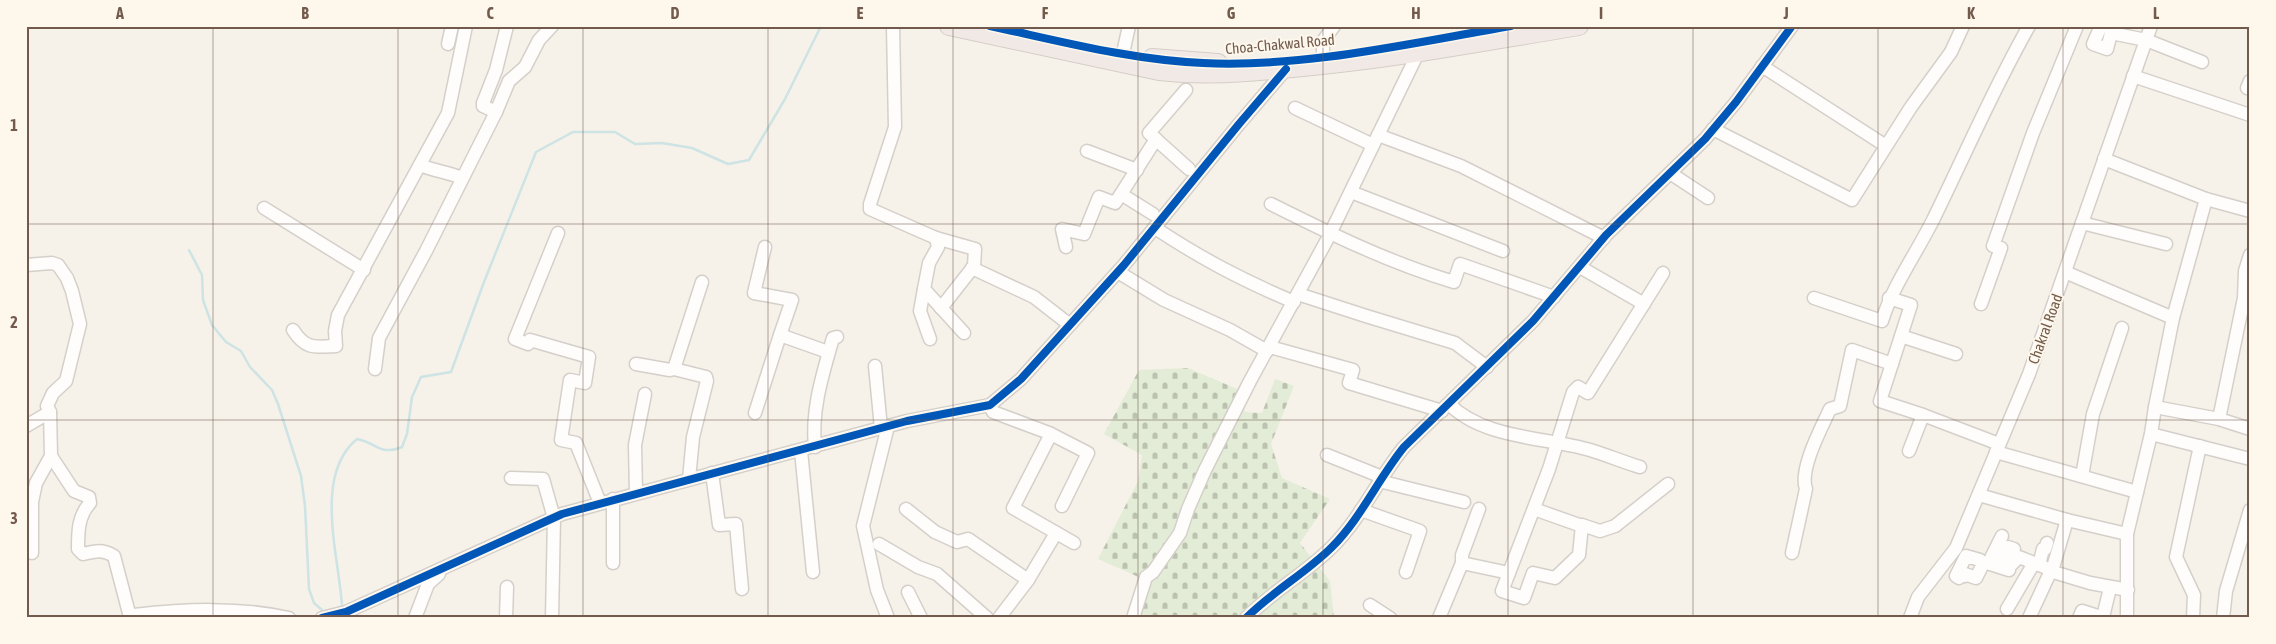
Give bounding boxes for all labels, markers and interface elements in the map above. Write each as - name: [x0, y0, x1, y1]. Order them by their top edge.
- text: A: [115, 4, 124, 22]
- text: B: [301, 4, 309, 22]
- text: C: [486, 4, 494, 22]
- text: D: [671, 4, 680, 22]
- text: E: [857, 4, 864, 22]
- text: F: [1042, 4, 1049, 22]
- text: G: [1227, 4, 1236, 22]
- text: H: [1411, 4, 1421, 22]
- text: I: [1599, 4, 1603, 22]
- text: J: [1782, 4, 1789, 22]
- text: K: [1967, 4, 1975, 22]
- text: L: [2153, 4, 2160, 22]
- street label: Choa-Chakwal Road: [1225, 31, 1335, 57]
- text: 1: [10, 116, 18, 134]
- street label: Chakral Road: [2024, 292, 2066, 366]
- text: 2: [10, 313, 18, 331]
- text: 3: [10, 509, 18, 527]

